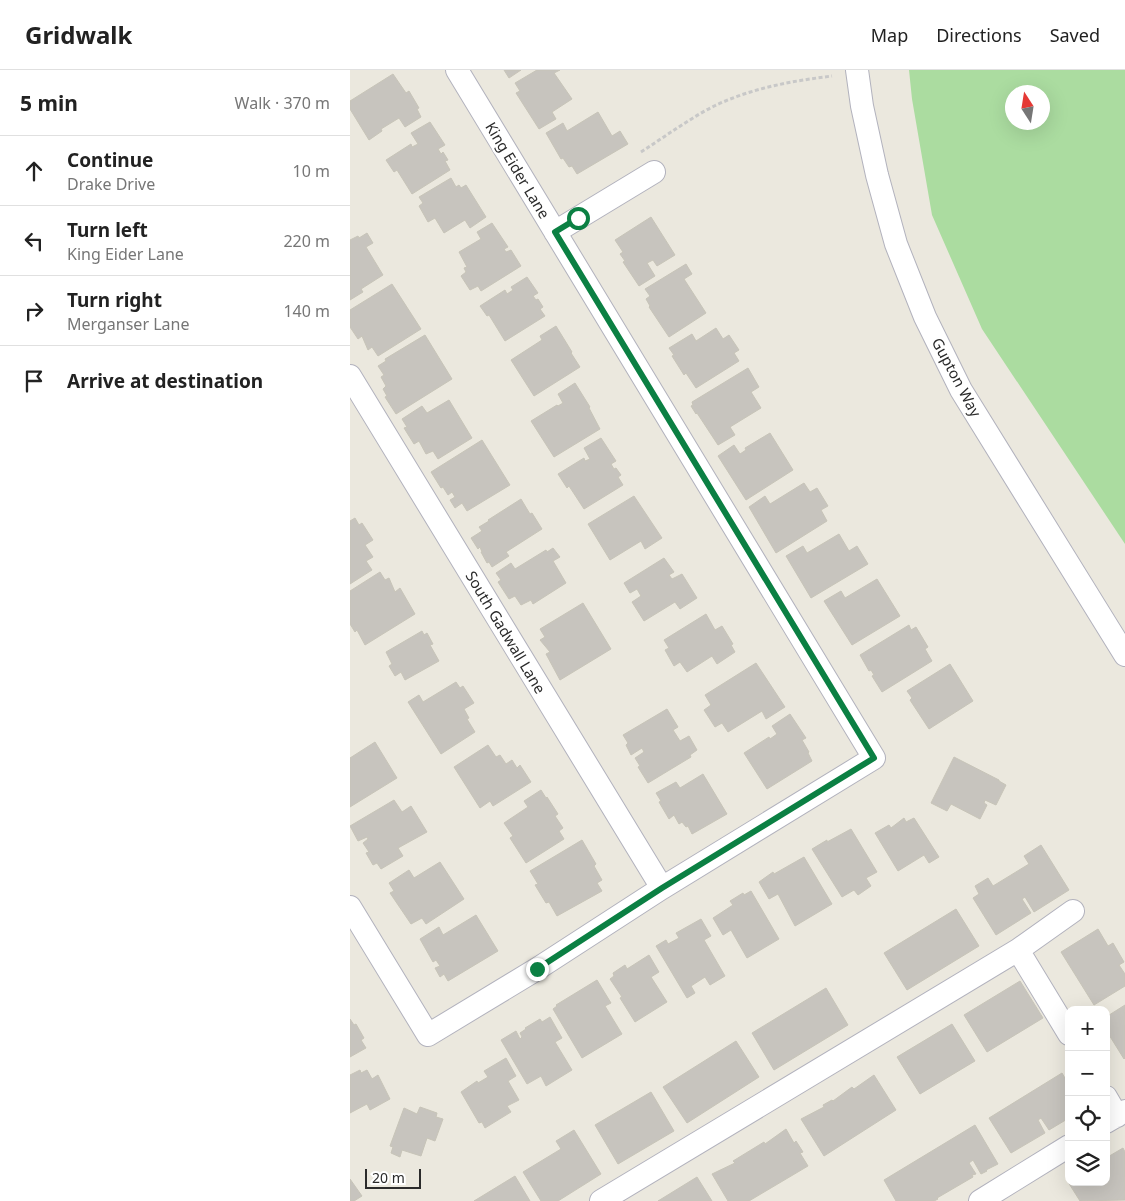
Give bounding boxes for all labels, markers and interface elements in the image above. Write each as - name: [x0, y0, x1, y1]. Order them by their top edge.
- text: Gridwalk: [25, 18, 132, 51]
- text: Map: [871, 23, 908, 47]
- text: Directions: [936, 23, 1022, 47]
- text: Saved: [1050, 23, 1100, 47]
- north arrow: [1005, 85, 1050, 130]
- text: 5 min: [20, 89, 78, 117]
- text: Walk · 370 m: [235, 92, 330, 114]
- street label: King Eider Lane: [481, 118, 555, 222]
- text: Continue: [67, 147, 153, 173]
- icon: ahead: [20, 157, 48, 185]
- text: 10 m: [293, 160, 330, 182]
- text: Drake Drive: [67, 173, 155, 195]
- route start: [567, 207, 590, 230]
- text: Turn left: [67, 217, 148, 243]
- icon: left: [20, 227, 48, 255]
- text: 220 m: [283, 230, 330, 252]
- text: King Eider Lane: [67, 243, 184, 265]
- text: Turn right: [67, 287, 162, 313]
- icon: right: [20, 297, 48, 325]
- text: 140 m: [283, 300, 330, 322]
- text: Merganser Lane: [67, 313, 189, 335]
- street label: Gupton Way: [928, 334, 986, 420]
- icon: arrive: [20, 367, 48, 395]
- text: Arrive at destination: [67, 368, 263, 394]
- street label: South Gadwall Lane: [461, 567, 551, 697]
- route end: [526, 958, 549, 981]
- map controls: [1065, 1006, 1110, 1186]
- button: +: [1065, 1006, 1110, 1051]
- button: −: [1065, 1051, 1110, 1096]
- button: locate: [1065, 1096, 1110, 1141]
- button: layers: [1065, 1141, 1110, 1186]
- scale bar: [365, 1166, 421, 1189]
- text: 20 m: [372, 1168, 405, 1187]

